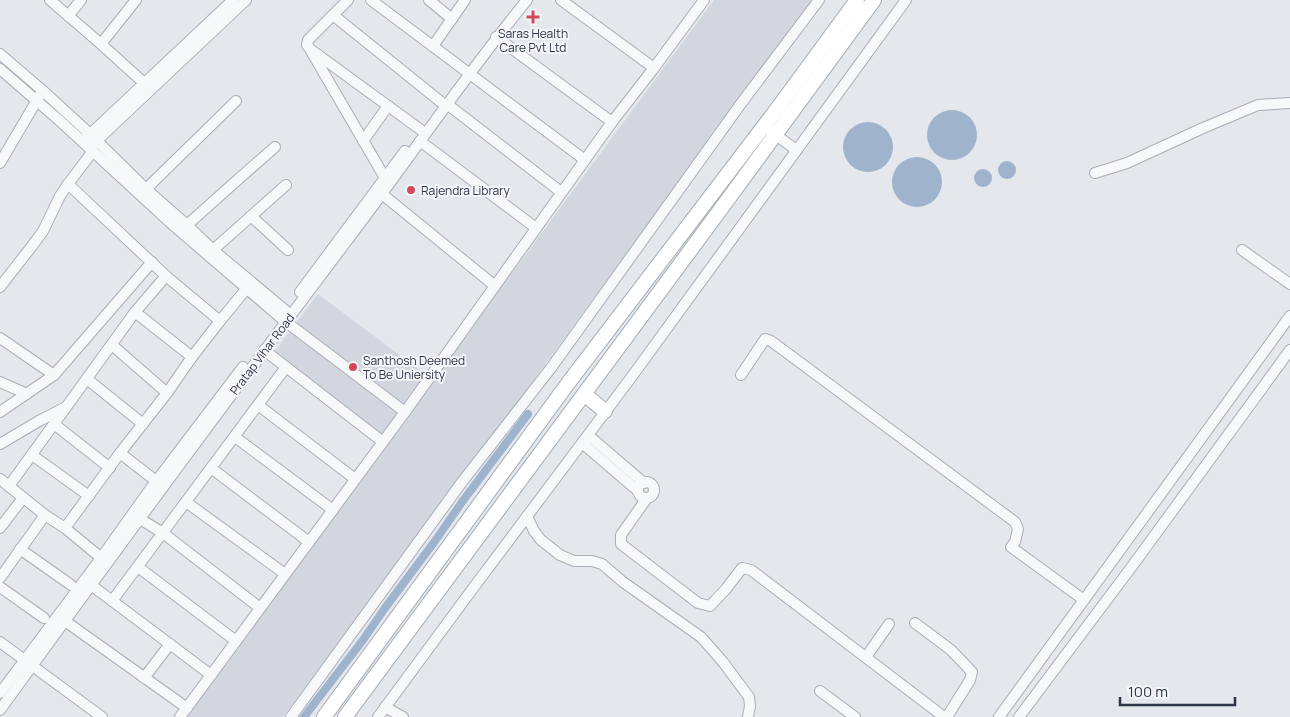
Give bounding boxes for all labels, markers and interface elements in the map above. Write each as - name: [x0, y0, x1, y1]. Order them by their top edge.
- marker: Saras Health Care Pvt Ltd: [526, 10, 540, 24]
- place label: Saras Health Care Pvt Ltd: [498, 25, 568, 56]
- place label: Rajendra Library: [421, 182, 510, 199]
- marker: Rajendra Library: [405, 184, 417, 196]
- street label: Pratap Vihar Road: [226, 310, 298, 398]
- place label: Santhosh Deemed To Be Uniersity: [363, 352, 465, 383]
- marker: Santhosh Deemed To Be Uniersity: [347, 361, 359, 373]
- scale bar: [1120, 674, 1235, 706]
- text: 100 m: [1128, 681, 1168, 702]

